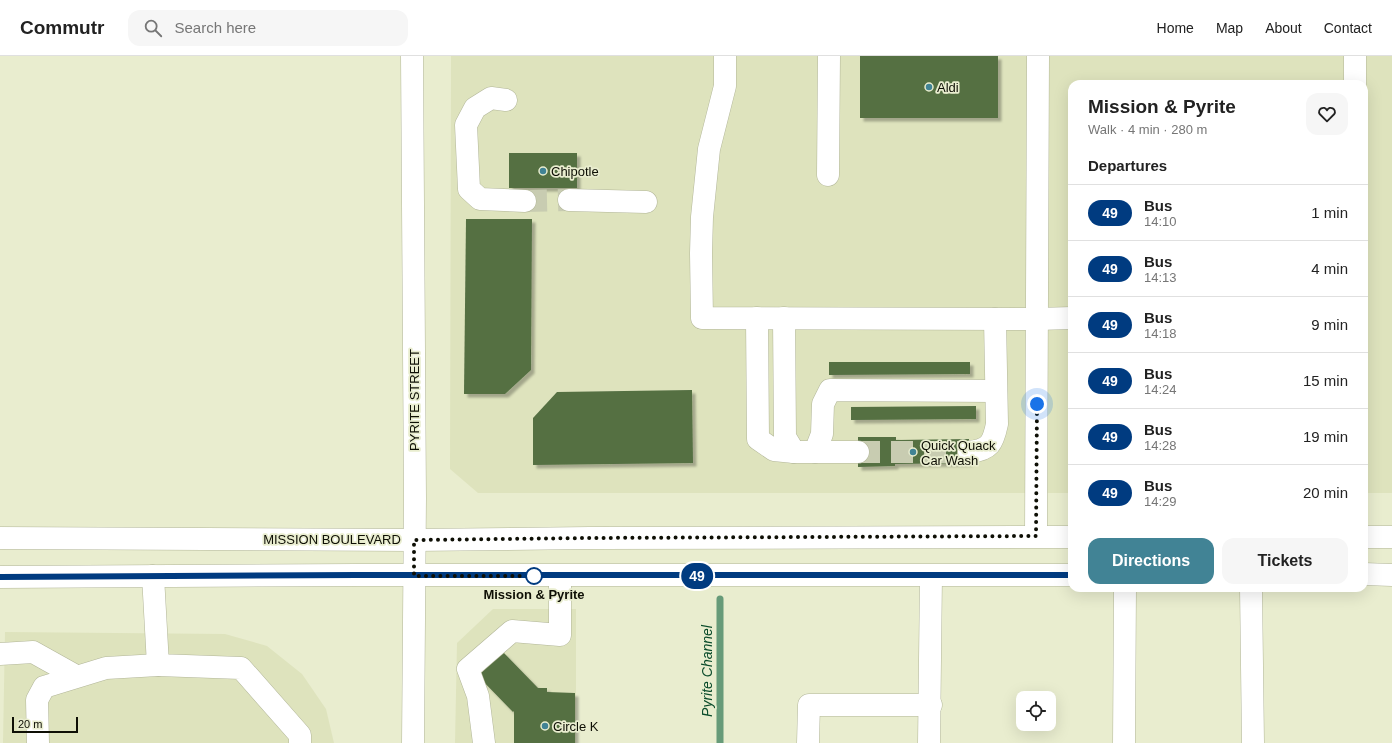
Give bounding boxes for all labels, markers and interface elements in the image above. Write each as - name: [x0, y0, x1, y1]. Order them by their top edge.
- search box: [128, 10, 408, 46]
- text: Commutr: [20, 17, 104, 38]
- icon: search: [142, 17, 164, 39]
- text: Search here: [174, 19, 256, 36]
- text: Home: [1157, 20, 1194, 36]
- text: Map: [1216, 20, 1243, 36]
- text: About: [1265, 20, 1302, 36]
- text: Contact: [1324, 20, 1372, 36]
- place label: Aldi: [937, 80, 959, 95]
- marker: Aldi: [924, 82, 934, 92]
- button: heart: [1306, 93, 1348, 135]
- text: Mission & Pyrite: [1088, 96, 1236, 117]
- text: Walk · 4 min · 280 m: [1088, 122, 1207, 137]
- text: Departures: [1088, 157, 1167, 174]
- place label: Chipotle: [551, 164, 599, 179]
- marker: Chipotle: [538, 166, 548, 176]
- text: Bus: [1144, 197, 1172, 214]
- text: 1 min: [1311, 204, 1348, 221]
- text: 49: [1102, 205, 1118, 221]
- text: 14:10: [1144, 214, 1177, 229]
- text: Bus: [1144, 253, 1172, 270]
- text: 4 min: [1311, 260, 1348, 277]
- text: 49: [1102, 261, 1118, 277]
- text: 14:13: [1144, 270, 1177, 285]
- text: Bus: [1144, 309, 1172, 326]
- text: 9 min: [1311, 316, 1348, 333]
- text: 49: [1102, 317, 1118, 333]
- text: 14:18: [1144, 326, 1177, 341]
- street label: PYRITE STREET: [407, 349, 422, 451]
- text: Bus: [1144, 365, 1172, 382]
- text: 15 min: [1303, 372, 1348, 389]
- text: 49: [1102, 373, 1118, 389]
- text: 14:24: [1144, 382, 1177, 397]
- your location: [1027, 394, 1047, 414]
- text: Bus: [1144, 421, 1172, 438]
- text: 19 min: [1303, 428, 1348, 445]
- text: 49: [1102, 429, 1118, 445]
- place label: Quick Quack Car Wash: [921, 438, 996, 468]
- text: 14:28: [1144, 438, 1177, 453]
- marker: Quick Quack Car Wash: [908, 447, 918, 457]
- text: Bus: [1144, 477, 1172, 494]
- text: 20 min: [1303, 484, 1348, 501]
- text: 49: [1102, 485, 1118, 501]
- text: 14:29: [1144, 494, 1177, 509]
- street label: MISSION BOULEVARD: [263, 532, 401, 547]
- button: Directions: [1088, 538, 1214, 584]
- button: Tickets: [1222, 538, 1348, 584]
- line badge: 49: [679, 563, 715, 589]
- marker: Mission & Pyrite: [525, 567, 543, 585]
- text: 49: [689, 568, 705, 584]
- place label: Mission & Pyrite: [483, 587, 585, 602]
- water label: Pyrite Channel: [699, 624, 715, 717]
- map controls: [1016, 691, 1056, 731]
- button: locate: [1016, 691, 1056, 731]
- scale bar: [12, 715, 78, 734]
- text: 20 m: [18, 718, 42, 730]
- place label: Circle K: [553, 719, 599, 734]
- marker: Circle K: [540, 721, 550, 731]

